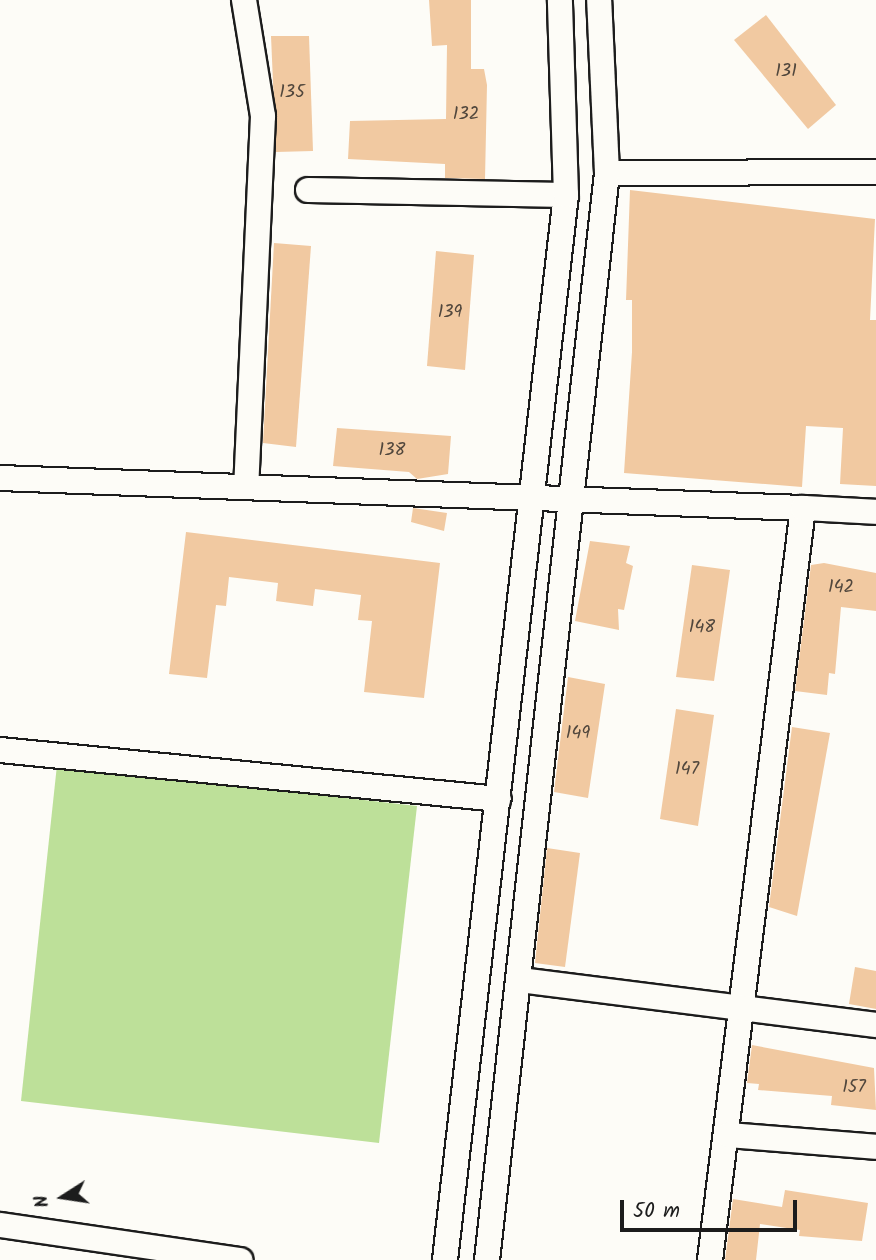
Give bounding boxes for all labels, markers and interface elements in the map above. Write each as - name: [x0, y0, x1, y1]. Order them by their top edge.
- house number: 131: [775, 61, 797, 83]
- house number: 135: [279, 82, 305, 104]
- house number: 132: [453, 104, 479, 126]
- house number: 139: [438, 302, 462, 324]
- house number: 138: [379, 440, 405, 462]
- house number: 142: [828, 577, 854, 599]
- house number: 148: [689, 617, 715, 639]
- house number: 149: [566, 723, 590, 745]
- house number: 147: [675, 759, 699, 781]
- house number: 157: [842, 1077, 866, 1099]
- north arrow: [28, 1162, 98, 1232]
- scale bar: [624, 1186, 801, 1230]
- text: N: [27, 1192, 58, 1210]
- text: 50 m: [633, 1195, 680, 1228]

